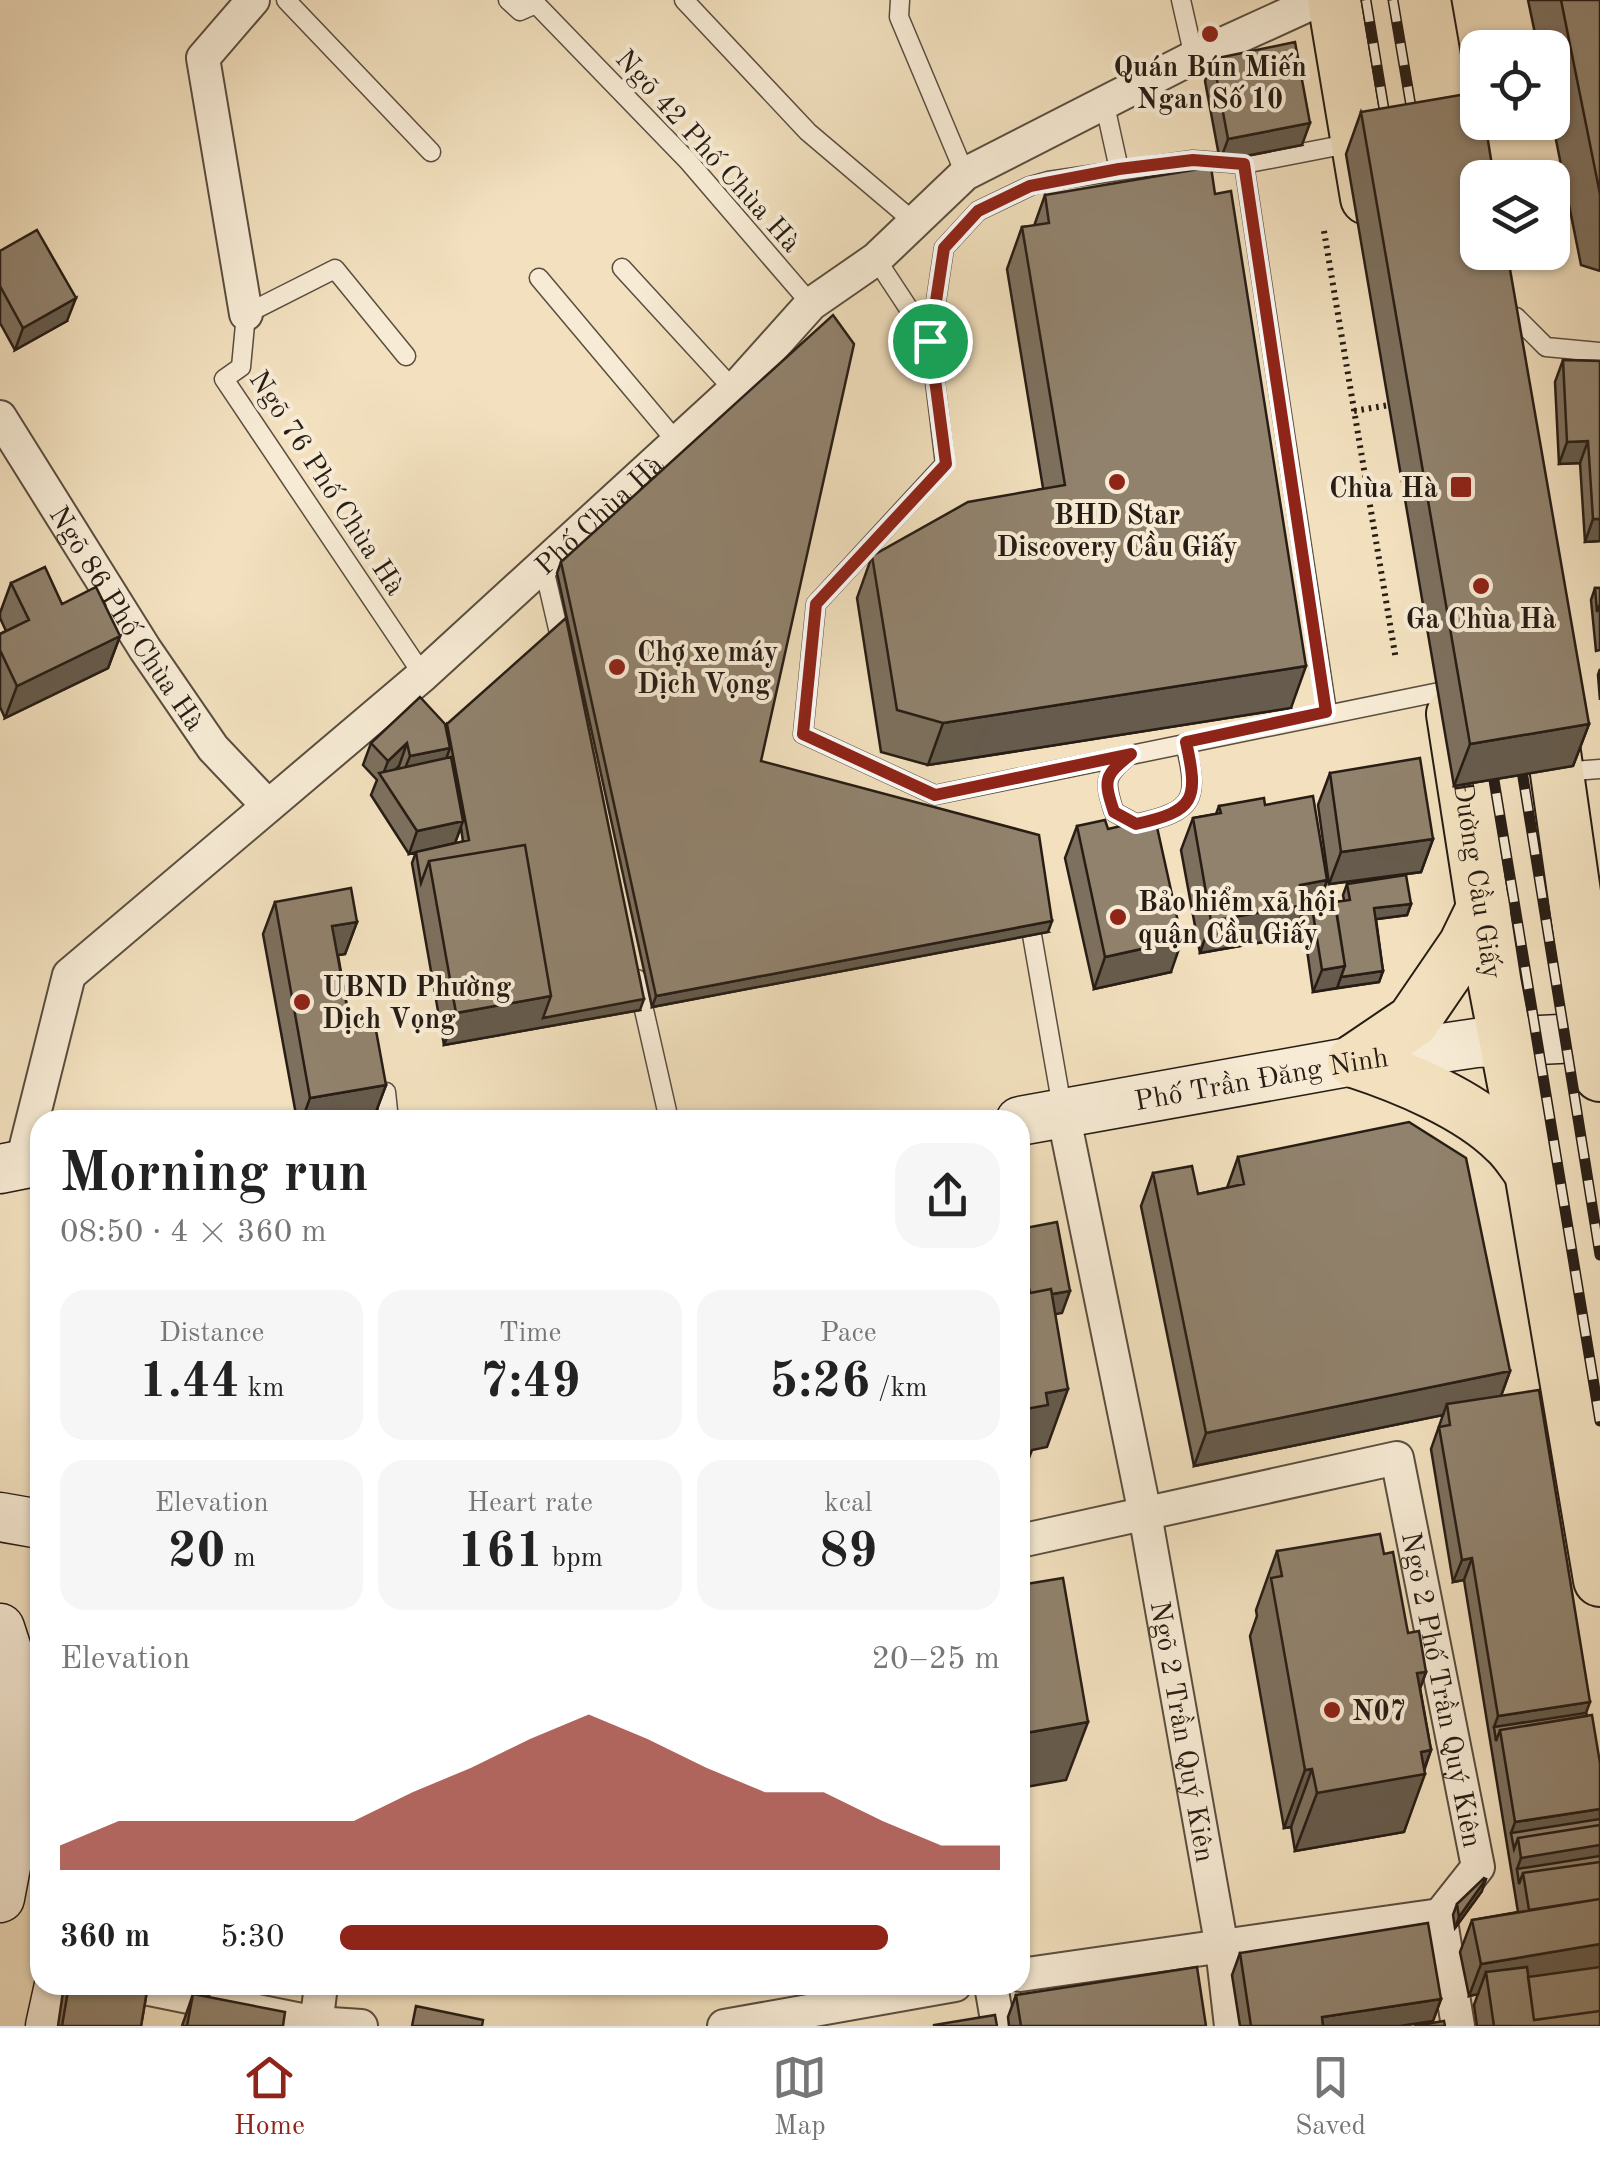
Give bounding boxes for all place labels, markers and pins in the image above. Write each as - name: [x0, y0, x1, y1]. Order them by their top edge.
- marker: Quán Bún Miến Ngan Số 10: [1199, 23, 1221, 45]
- place label: Quán Bún Miến Ngan Số 10: [1113, 52, 1307, 115]
- pin: [888, 299, 973, 384]
- marker: BHD Star Discovery Cầu Giấy: [1106, 471, 1128, 493]
- marker: Chùa Hà: [1448, 474, 1474, 500]
- place label: Chùa Hà: [1329, 476, 1438, 504]
- place label: BHD Star Discovery Cầu Giấy: [996, 503, 1238, 563]
- marker: Ga Chùa Hà: [1470, 575, 1492, 597]
- place label: Ga Chùa Hà: [1405, 607, 1557, 635]
- place label: Chợ xe máy Dịch Vọng: [637, 640, 778, 700]
- marker: Chợ xe máy Dịch Vọng: [606, 656, 628, 678]
- place label: Bảo hiểm xã hội quận Cầu Giấy: [1138, 886, 1336, 950]
- marker: Bảo hiểm xã hội quận Cầu Giấy: [1107, 906, 1129, 928]
- place label: UBND Phường Dịch Vọng: [322, 975, 512, 1035]
- marker: UBND Phường Dịch Vọng: [291, 991, 313, 1013]
- marker: N07: [1321, 1699, 1343, 1721]
- place label: N07: [1352, 1699, 1406, 1727]

